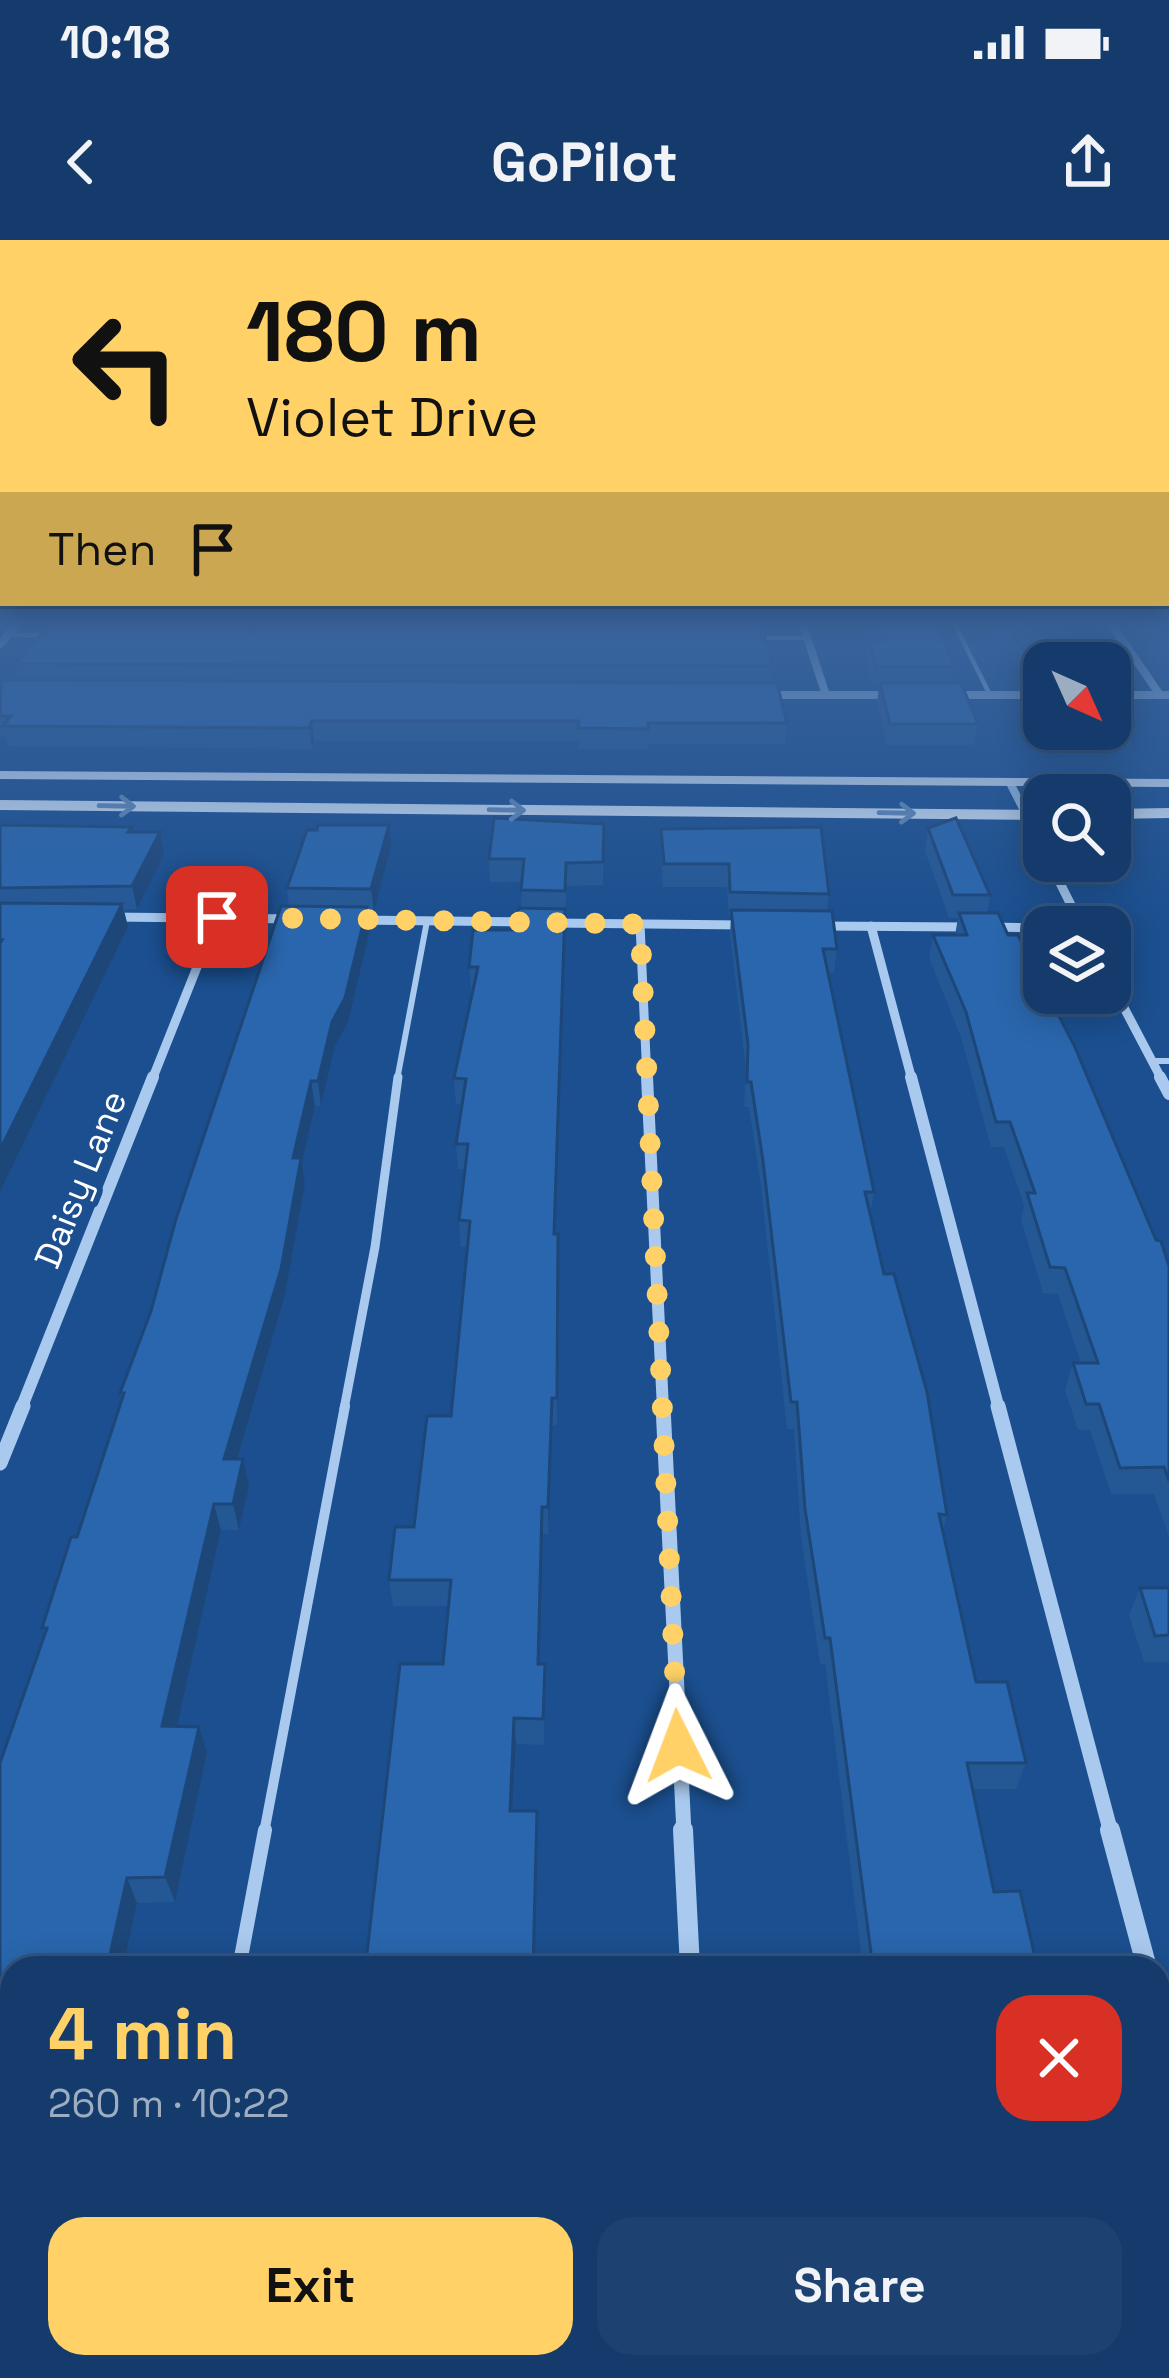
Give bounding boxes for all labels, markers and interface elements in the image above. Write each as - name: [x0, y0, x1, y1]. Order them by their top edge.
- text: 10:18: [60, 14, 170, 71]
- text: GoPilot: [491, 128, 678, 197]
- icon: back: [48, 129, 114, 195]
- icon: share: [1055, 129, 1121, 195]
- text: 180 m: [246, 278, 482, 386]
- icon: left: [48, 288, 204, 444]
- text: Violet Drive: [246, 383, 538, 452]
- icon: arrive: [180, 516, 246, 582]
- text: Then: [48, 521, 156, 578]
- north arrow: [1023, 642, 1131, 750]
- map controls: [1023, 642, 1131, 1014]
- button: search: [1023, 774, 1131, 882]
- one-way arrow: [97, 795, 136, 817]
- one-way arrow: [487, 798, 526, 821]
- one-way arrow: [877, 802, 916, 825]
- pin: [166, 866, 268, 968]
- icon: arrive: [184, 884, 250, 950]
- button: layers: [1023, 906, 1131, 1014]
- street label: Daisy Lane: [25, 1084, 137, 1275]
- position arrow: [615, 1683, 741, 1809]
- text: 4 min: [48, 1988, 237, 2080]
- button: close: [996, 1995, 1122, 2121]
- text: 260 m · 10:22: [48, 2079, 290, 2128]
- button: Exit: [48, 2217, 573, 2355]
- button: Share: [597, 2217, 1122, 2355]

